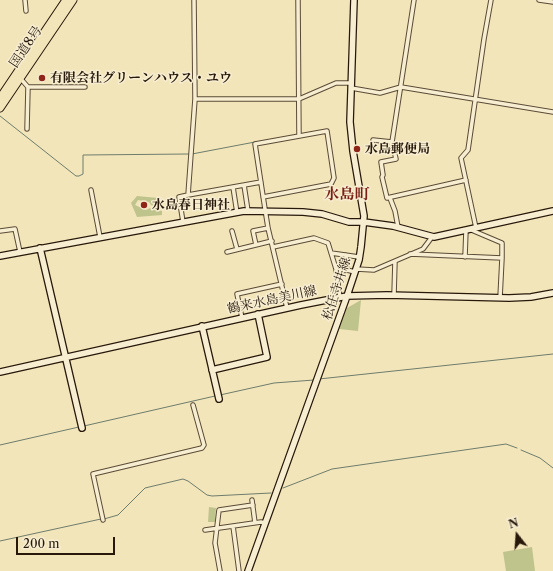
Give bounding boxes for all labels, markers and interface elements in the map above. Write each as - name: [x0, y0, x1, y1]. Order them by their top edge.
- street label: 国道8号: [6, 23, 46, 71]
- place label: 有限会社グリーンハウス・ユウ: [50, 70, 232, 86]
- marker: 有限会社グリーンハウス・ユウ: [37, 73, 47, 83]
- place label: 水島郵便局: [365, 141, 430, 157]
- marker: 水島郵便局: [352, 144, 362, 154]
- district label: 水島町: [325, 186, 369, 204]
- place label: 水島春日神社: [152, 197, 230, 213]
- marker: 水島春日神社: [139, 200, 149, 210]
- street label: 松任寺井線: [320, 256, 354, 322]
- street label: 鶴来水島美川線: [226, 283, 318, 317]
- north arrow: [497, 515, 537, 555]
- text: N: [507, 515, 520, 532]
- scale bar: [18, 529, 117, 555]
- text: 200 m: [23, 536, 60, 551]

